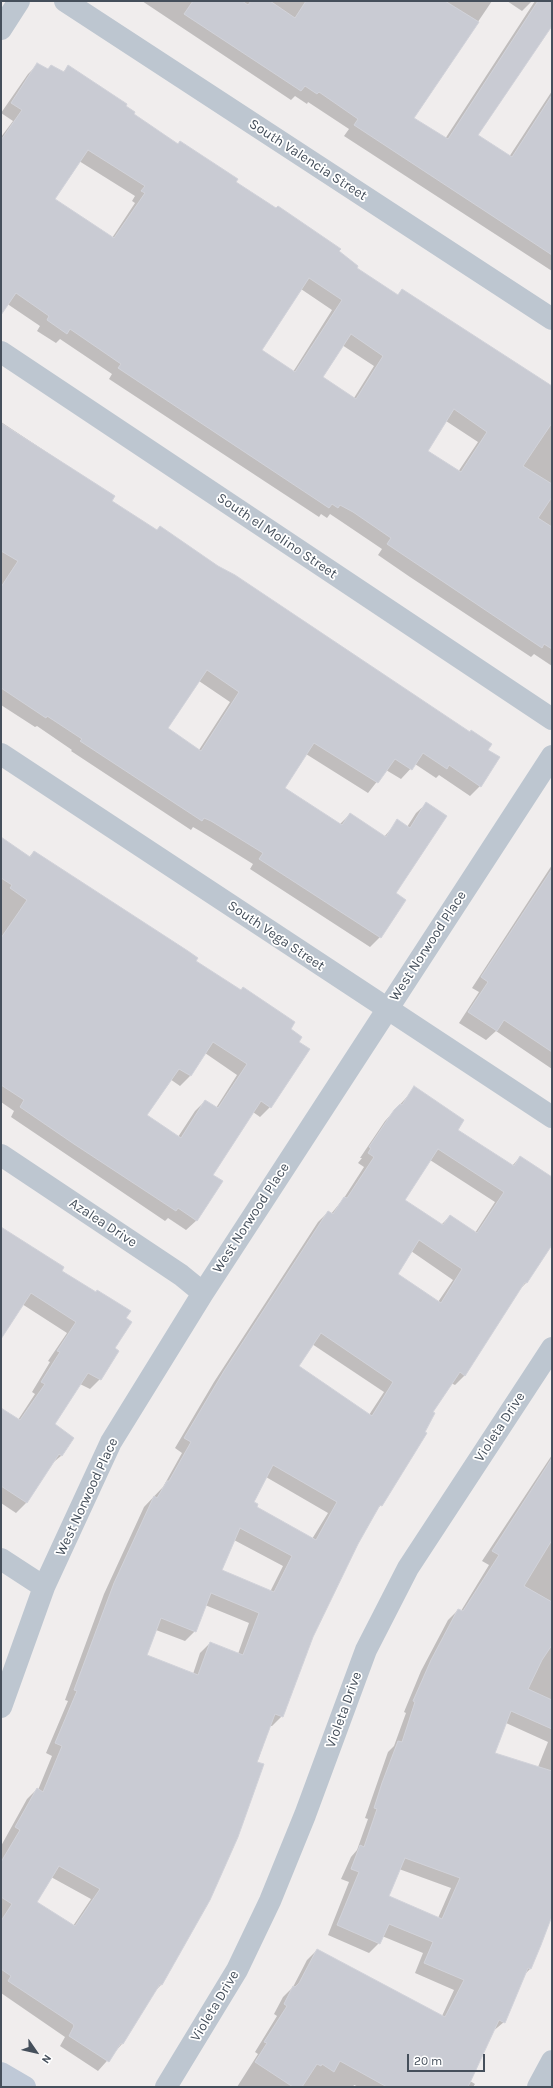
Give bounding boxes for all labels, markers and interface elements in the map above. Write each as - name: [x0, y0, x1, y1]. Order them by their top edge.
- street label: South Valencia Street: [246, 116, 370, 204]
- street label: South el Molino Street: [214, 489, 340, 583]
- street label: West Norwood Place: [386, 888, 470, 1004]
- street label: South Vega Street: [224, 897, 328, 975]
- street label: West Norwood Place: [209, 1160, 293, 1276]
- street label: Azalea Drive: [66, 1195, 140, 1251]
- street label: Violeta Drive: [471, 1389, 529, 1465]
- street label: West Norwood Place: [52, 1435, 122, 1559]
- street label: Violeta Drive: [322, 1670, 366, 1750]
- street label: Violeta Drive: [187, 1967, 243, 2045]
- north arrow: [16, 2032, 56, 2072]
- scale bar: [409, 2046, 487, 2072]
- text: N: [39, 2052, 54, 2066]
- text: 20 m: [414, 2054, 442, 2068]

